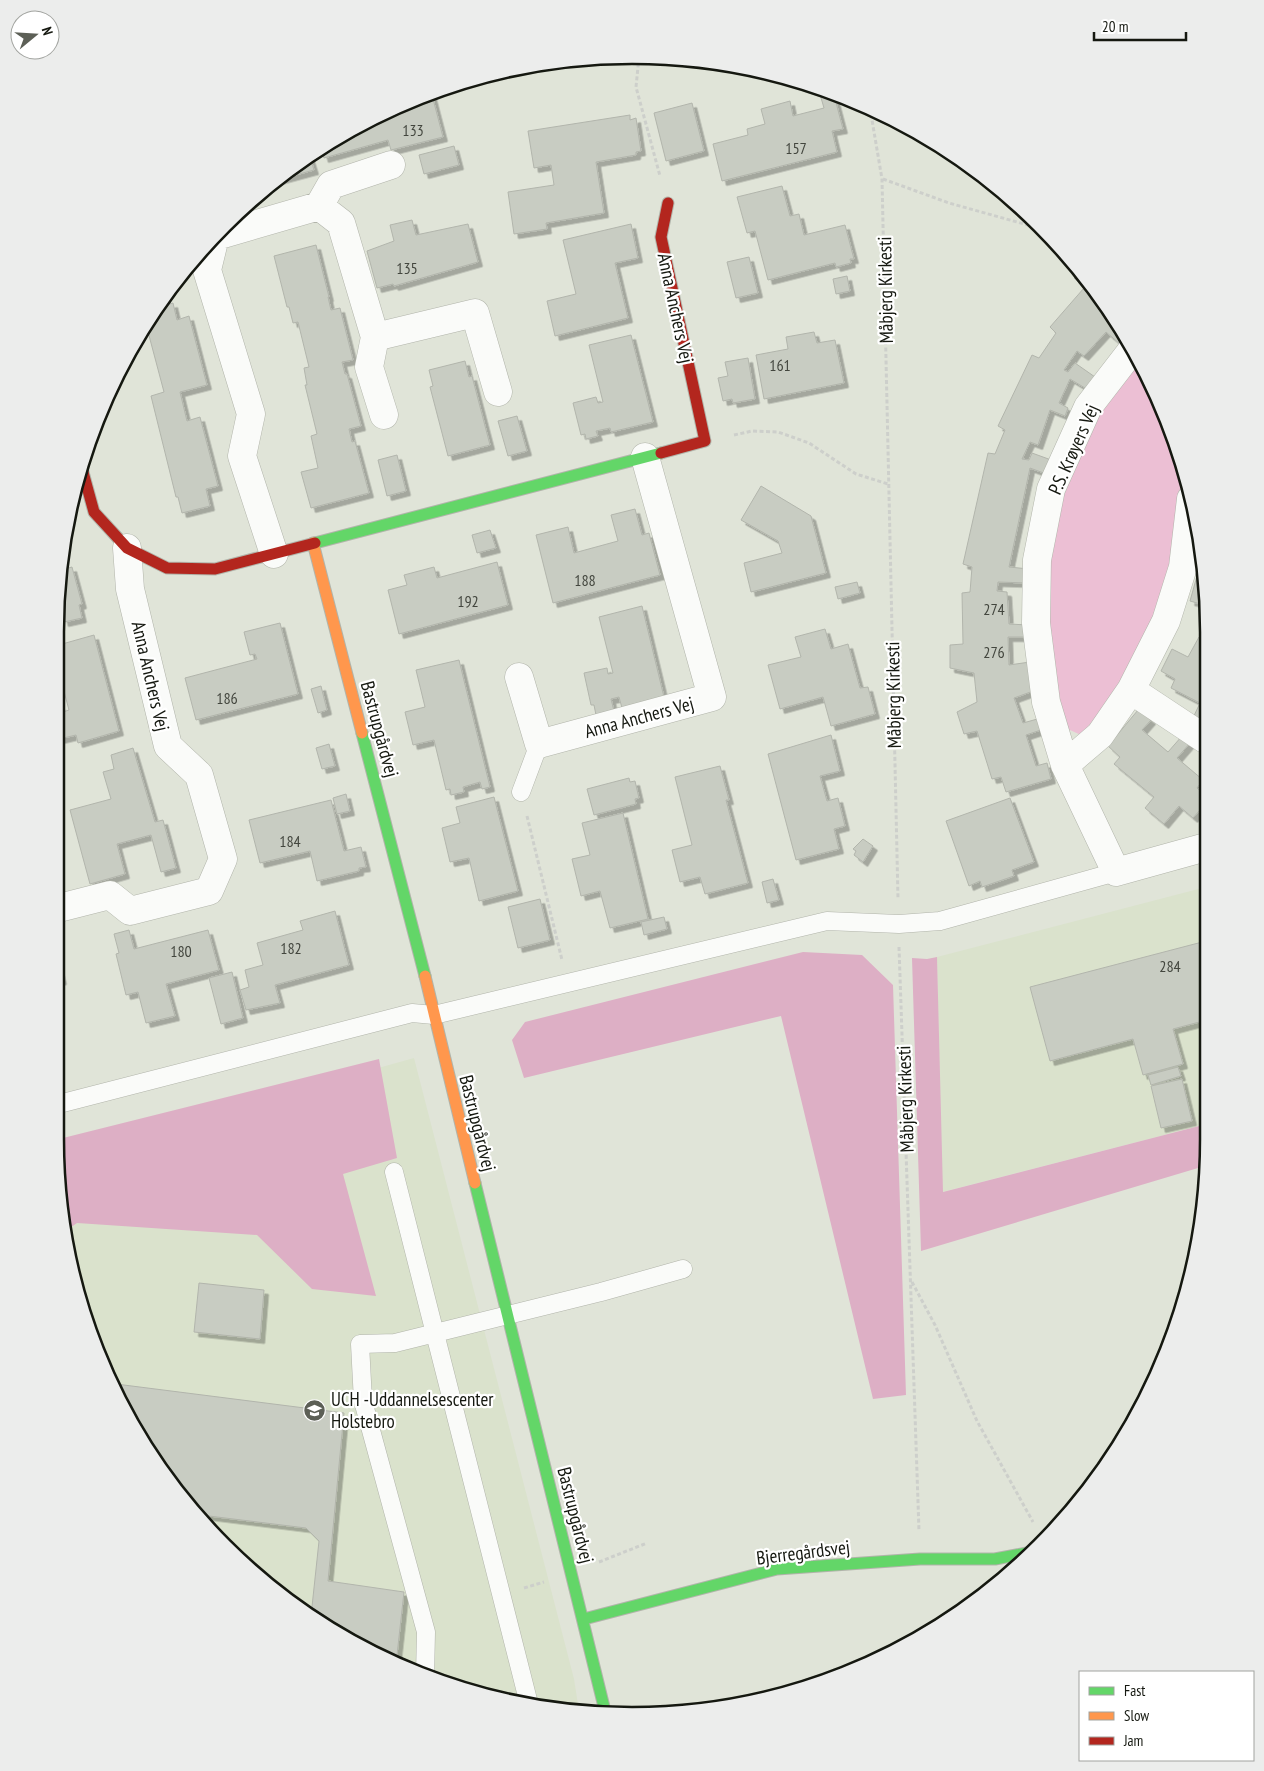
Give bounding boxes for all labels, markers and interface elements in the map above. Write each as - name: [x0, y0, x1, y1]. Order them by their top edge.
- north arrow: [10, 10, 60, 60]
- scale bar: [1094, 10, 1186, 42]
- text: 20 m: [1102, 17, 1128, 36]
- text: N: [38, 25, 57, 37]
- house number: 133: [402, 120, 424, 140]
- house number: 157: [785, 138, 807, 158]
- street label: Måbjerg Kirkesti: [872, 236, 898, 344]
- street label: Anna Anchers Vej: [653, 251, 699, 365]
- house number: 135: [396, 258, 418, 278]
- house number: 161: [769, 355, 791, 375]
- street label: P.S. Krøyers Vej: [1042, 400, 1104, 498]
- house number: 188: [574, 570, 596, 590]
- house number: 192: [457, 591, 479, 611]
- house number: 274: [983, 599, 1005, 619]
- street label: Anna Anchers Vej: [127, 619, 175, 733]
- street label: Måbjerg Kirkesti: [880, 641, 906, 749]
- house number: 276: [983, 642, 1005, 662]
- street label: Bastrupgårdvej: [356, 678, 404, 780]
- house number: 186: [216, 688, 238, 708]
- street label: Anna Anchers Vej: [582, 691, 696, 743]
- house number: 184: [279, 831, 301, 851]
- house number: 182: [280, 938, 302, 958]
- house number: 180: [170, 941, 192, 961]
- house number: 284: [1159, 956, 1181, 976]
- street label: Måbjerg Kirkesti: [891, 1045, 919, 1153]
- street label: Bastrupgårdvej: [454, 1072, 502, 1174]
- place label: UCH -Uddannelsescenter Holstebro: [331, 1387, 494, 1433]
- school or university icon: UCH -Uddannelsescenter Holstebro: [303, 1398, 327, 1422]
- street label: Bastrupgårdvej: [552, 1464, 600, 1566]
- street label: Bjerregårdsvej: [755, 1534, 851, 1570]
- legend: [1079, 1671, 1254, 1761]
- text: Fast: [1124, 1681, 1145, 1700]
- text: Slow: [1124, 1706, 1149, 1725]
- text: Jam: [1123, 1731, 1143, 1750]

